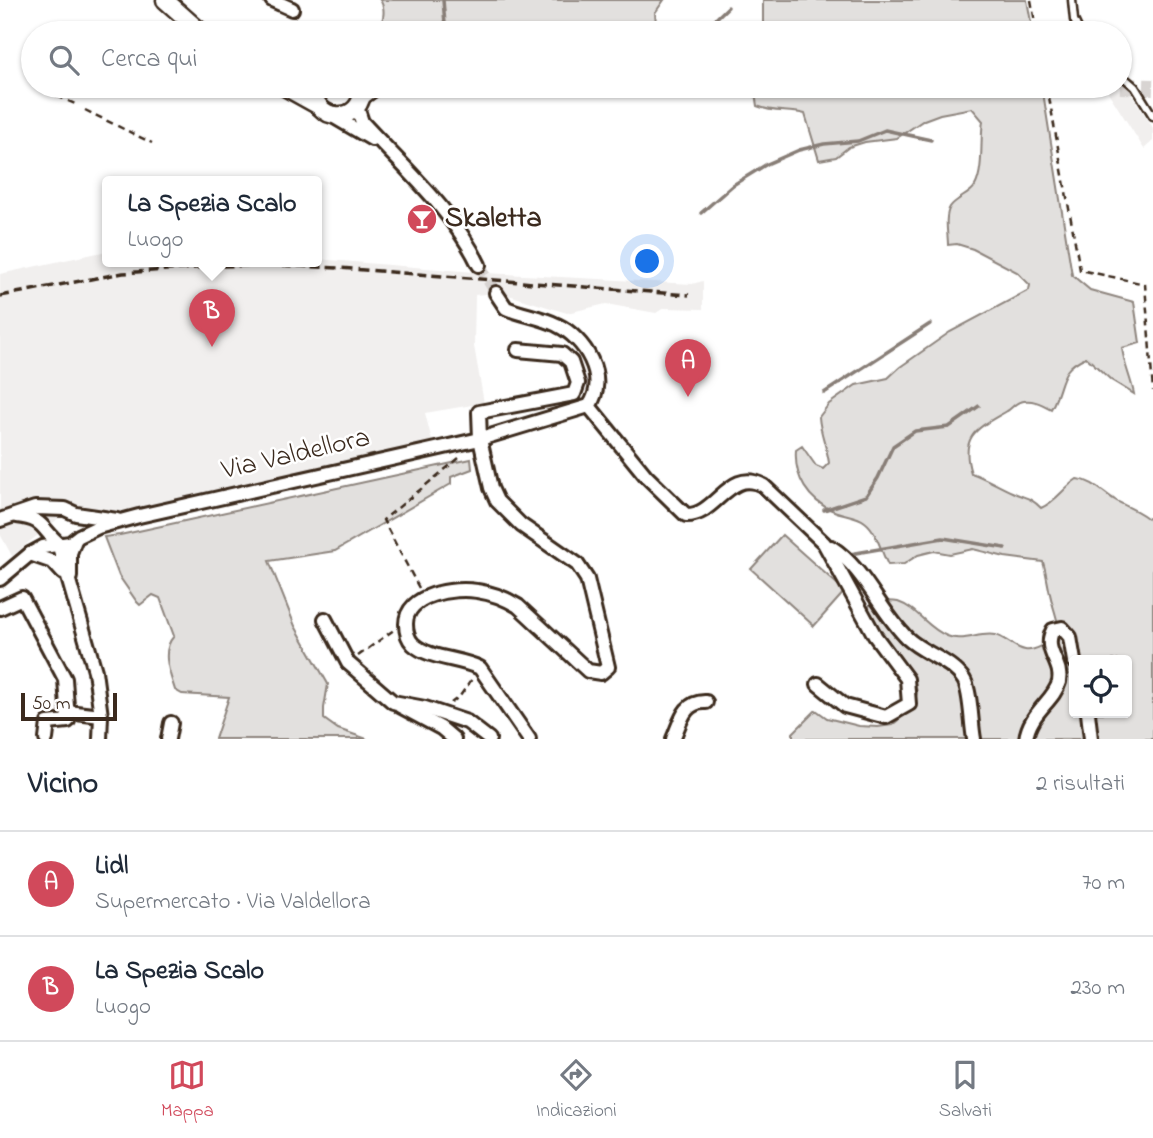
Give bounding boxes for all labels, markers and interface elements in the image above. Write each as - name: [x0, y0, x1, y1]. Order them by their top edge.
- search box: [21, 21, 1132, 98]
- icon: search: [45, 41, 83, 79]
- text: Cerca qui: [101, 41, 197, 79]
- popup: [102, 176, 322, 267]
- text: La Spezia Scalo: [128, 186, 296, 224]
- place label: Skaletta: [445, 199, 542, 240]
- bar icon: Skaletta: [405, 202, 439, 236]
- text: Luogo: [128, 224, 183, 257]
- your location: [630, 244, 664, 278]
- pin: B: [189, 289, 235, 347]
- pin: A: [665, 339, 711, 397]
- street label: Via Valdellora: [217, 418, 374, 492]
- map controls: [1069, 655, 1132, 718]
- button: locate: [1069, 655, 1132, 718]
- scale bar: [21, 690, 117, 722]
- text: 50 m: [32, 691, 71, 718]
- text: Vicino: [28, 763, 98, 807]
- text: 2 risultati: [1036, 768, 1125, 801]
- text: Lidl: [95, 848, 128, 886]
- text: A: [44, 867, 58, 900]
- text: 70 m: [1082, 867, 1125, 900]
- text: Supermercato · Via Valdellora: [95, 886, 371, 919]
- text: La Spezia Scalo: [95, 953, 264, 991]
- text: B: [43, 972, 59, 1005]
- text: 230 m: [1071, 972, 1125, 1005]
- text: Luogo: [95, 991, 151, 1024]
- tab: Mappa: [161, 1056, 214, 1125]
- tab: Indicazioni: [536, 1056, 617, 1125]
- tab: Salvati: [939, 1056, 992, 1125]

